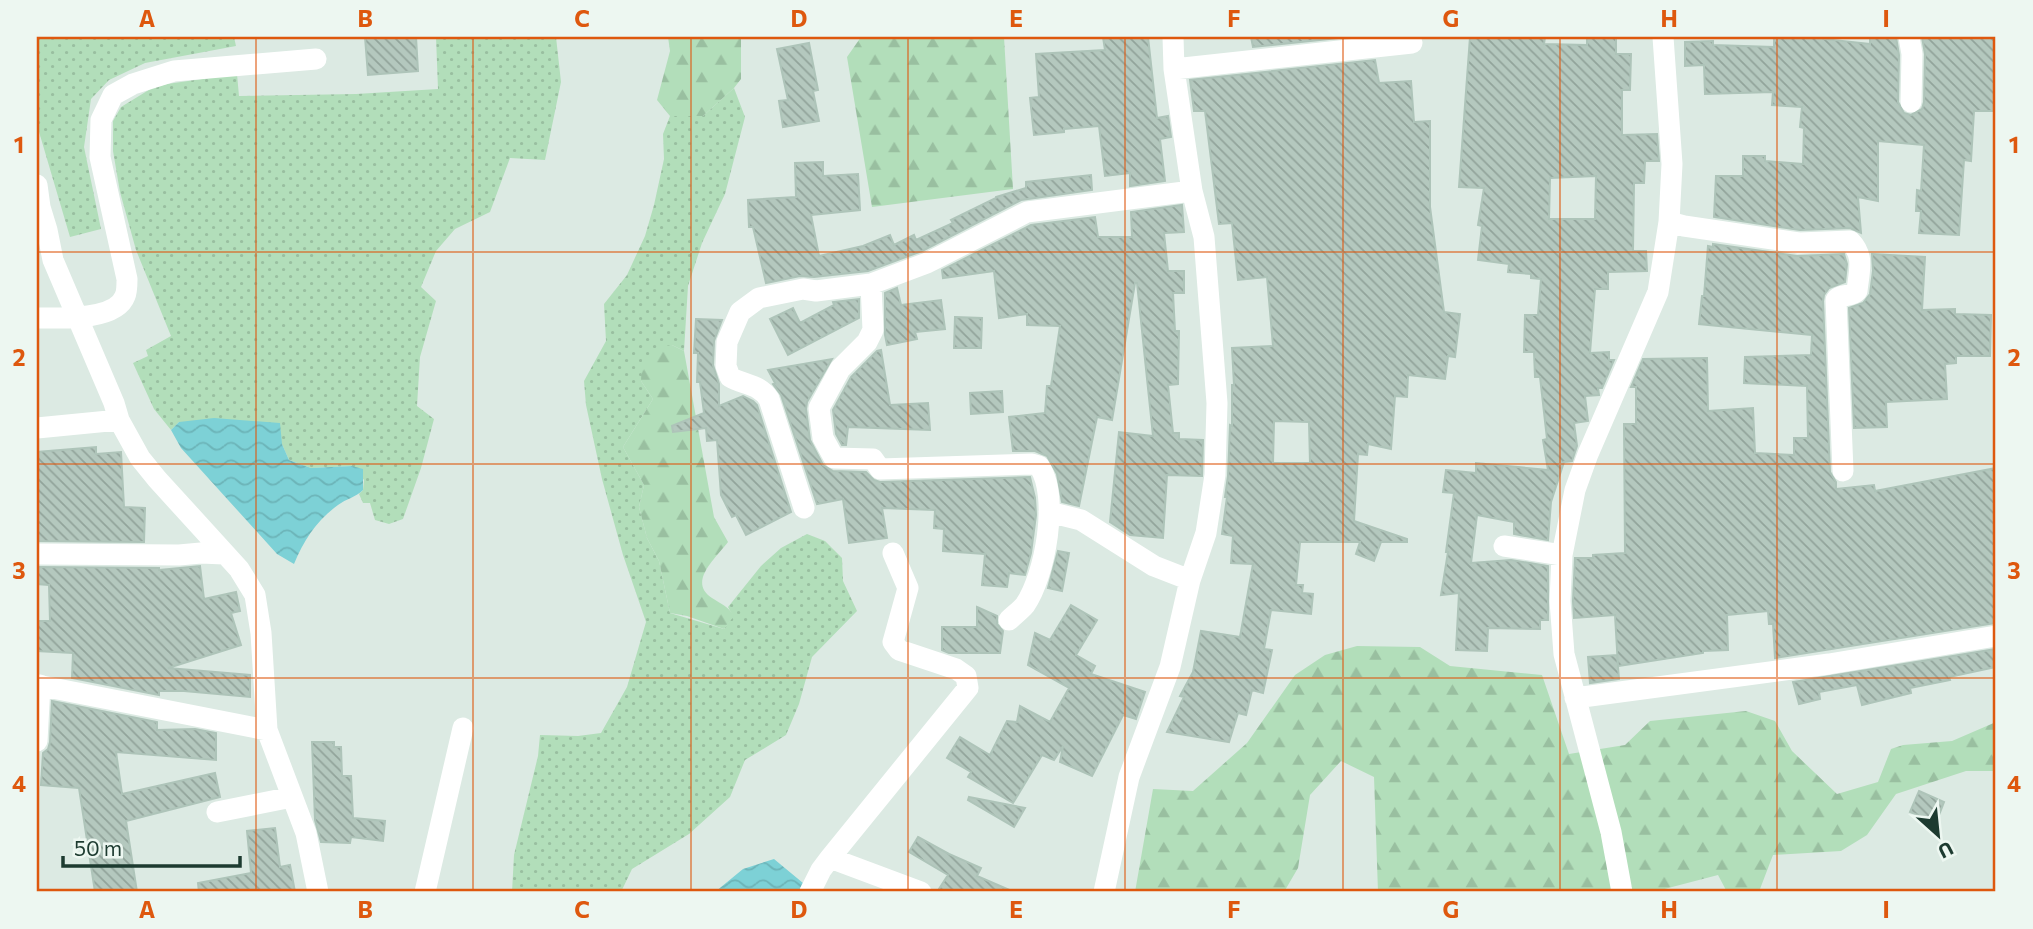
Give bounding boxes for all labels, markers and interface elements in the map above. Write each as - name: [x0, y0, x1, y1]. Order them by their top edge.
- text: A: [139, 4, 156, 32]
- text: B: [357, 4, 373, 32]
- text: C: [574, 4, 590, 32]
- text: D: [791, 4, 808, 32]
- text: E: [1009, 4, 1023, 32]
- text: F: [1227, 4, 1241, 32]
- text: G: [1443, 4, 1459, 32]
- text: H: [1660, 4, 1678, 32]
- text: I: [1882, 4, 1890, 32]
- text: 1: [14, 130, 24, 158]
- text: 1: [2009, 130, 2019, 158]
- text: 2: [12, 343, 26, 371]
- text: 2: [2007, 343, 2021, 371]
- text: 3: [12, 556, 26, 584]
- text: 3: [2007, 556, 2021, 584]
- text: 4: [12, 769, 26, 797]
- text: 4: [2007, 769, 2021, 797]
- north arrow: [1904, 800, 1974, 870]
- scale bar: [63, 824, 240, 868]
- text: 50 m: [74, 835, 122, 860]
- text: U: [1935, 837, 1957, 864]
- text: A: [139, 895, 156, 923]
- text: B: [357, 895, 373, 923]
- text: C: [574, 895, 590, 923]
- text: D: [791, 895, 808, 923]
- text: E: [1009, 895, 1023, 923]
- text: F: [1227, 895, 1241, 923]
- text: G: [1443, 895, 1459, 923]
- text: H: [1660, 895, 1678, 923]
- text: I: [1882, 895, 1890, 923]

